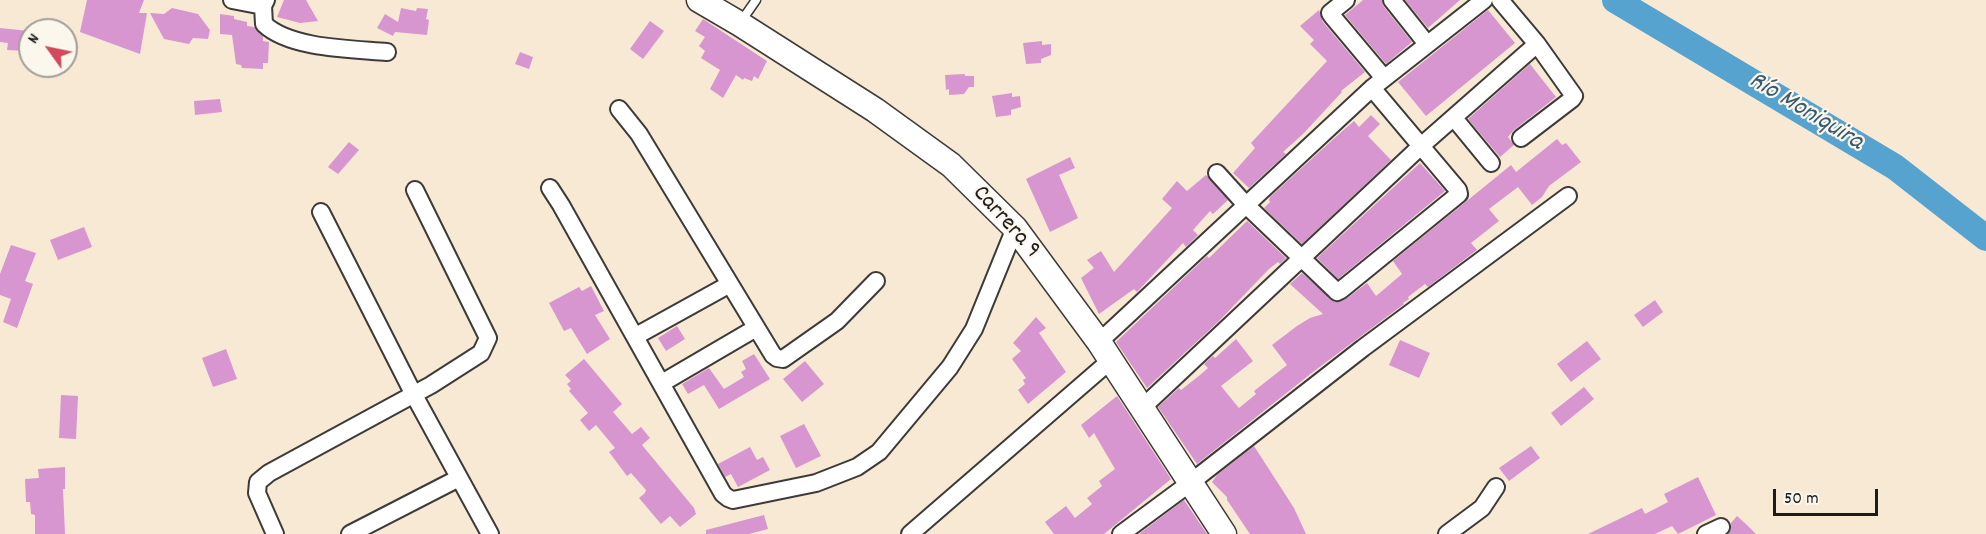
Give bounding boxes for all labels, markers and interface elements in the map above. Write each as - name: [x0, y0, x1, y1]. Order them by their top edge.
- north arrow: [18, 18, 78, 78]
- text: N: [22, 29, 46, 49]
- water label: Río Moniquira: [1742, 67, 1868, 159]
- street label: Carrera 9: [965, 181, 1045, 265]
- scale bar: [1776, 477, 1881, 515]
- text: 50 m: [1784, 487, 1819, 512]

